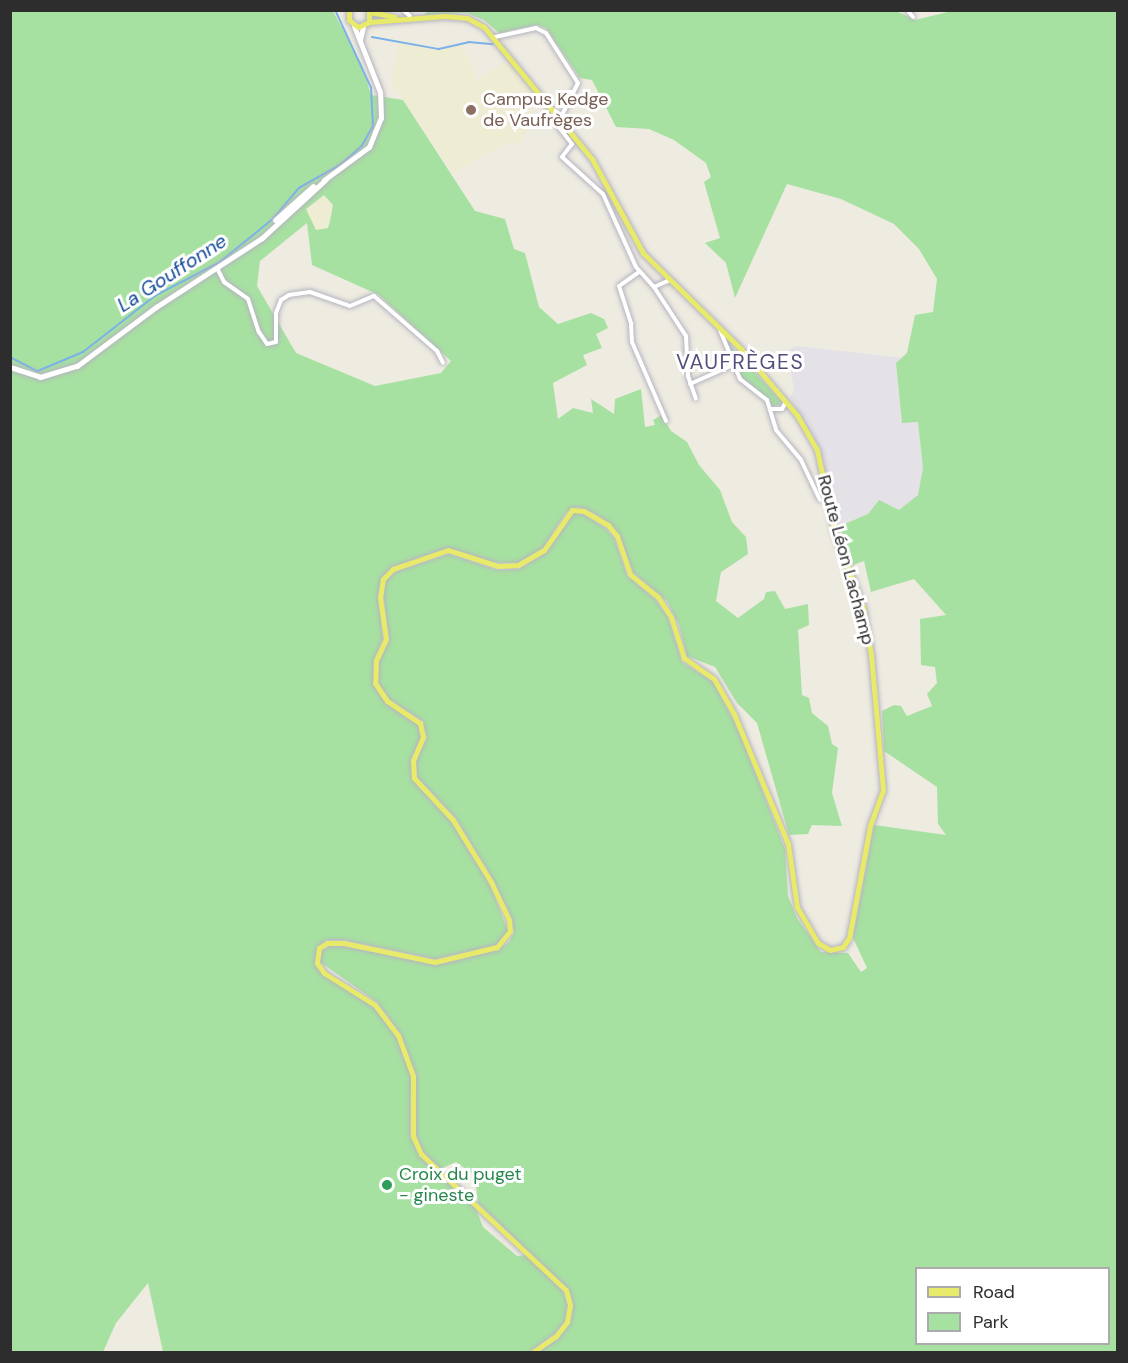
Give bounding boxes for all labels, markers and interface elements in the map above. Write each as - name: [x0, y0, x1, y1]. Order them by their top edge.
- place label: Campus Kedge de Vaufrèges: [483, 89, 608, 132]
- marker: Campus Kedge de Vaufrèges: [464, 103, 478, 117]
- water label: La Gouffonne: [113, 229, 231, 317]
- district label: VAUFRÈGES: [676, 349, 804, 375]
- street label: Route Léon Lachamp: [813, 473, 879, 647]
- place label: Croix du puget - gineste: [399, 1164, 522, 1206]
- marker: Croix du puget - gineste: [380, 1178, 394, 1192]
- legend: [915, 1267, 1110, 1345]
- text: Road: [973, 1280, 1015, 1304]
- text: Park: [973, 1310, 1009, 1334]

